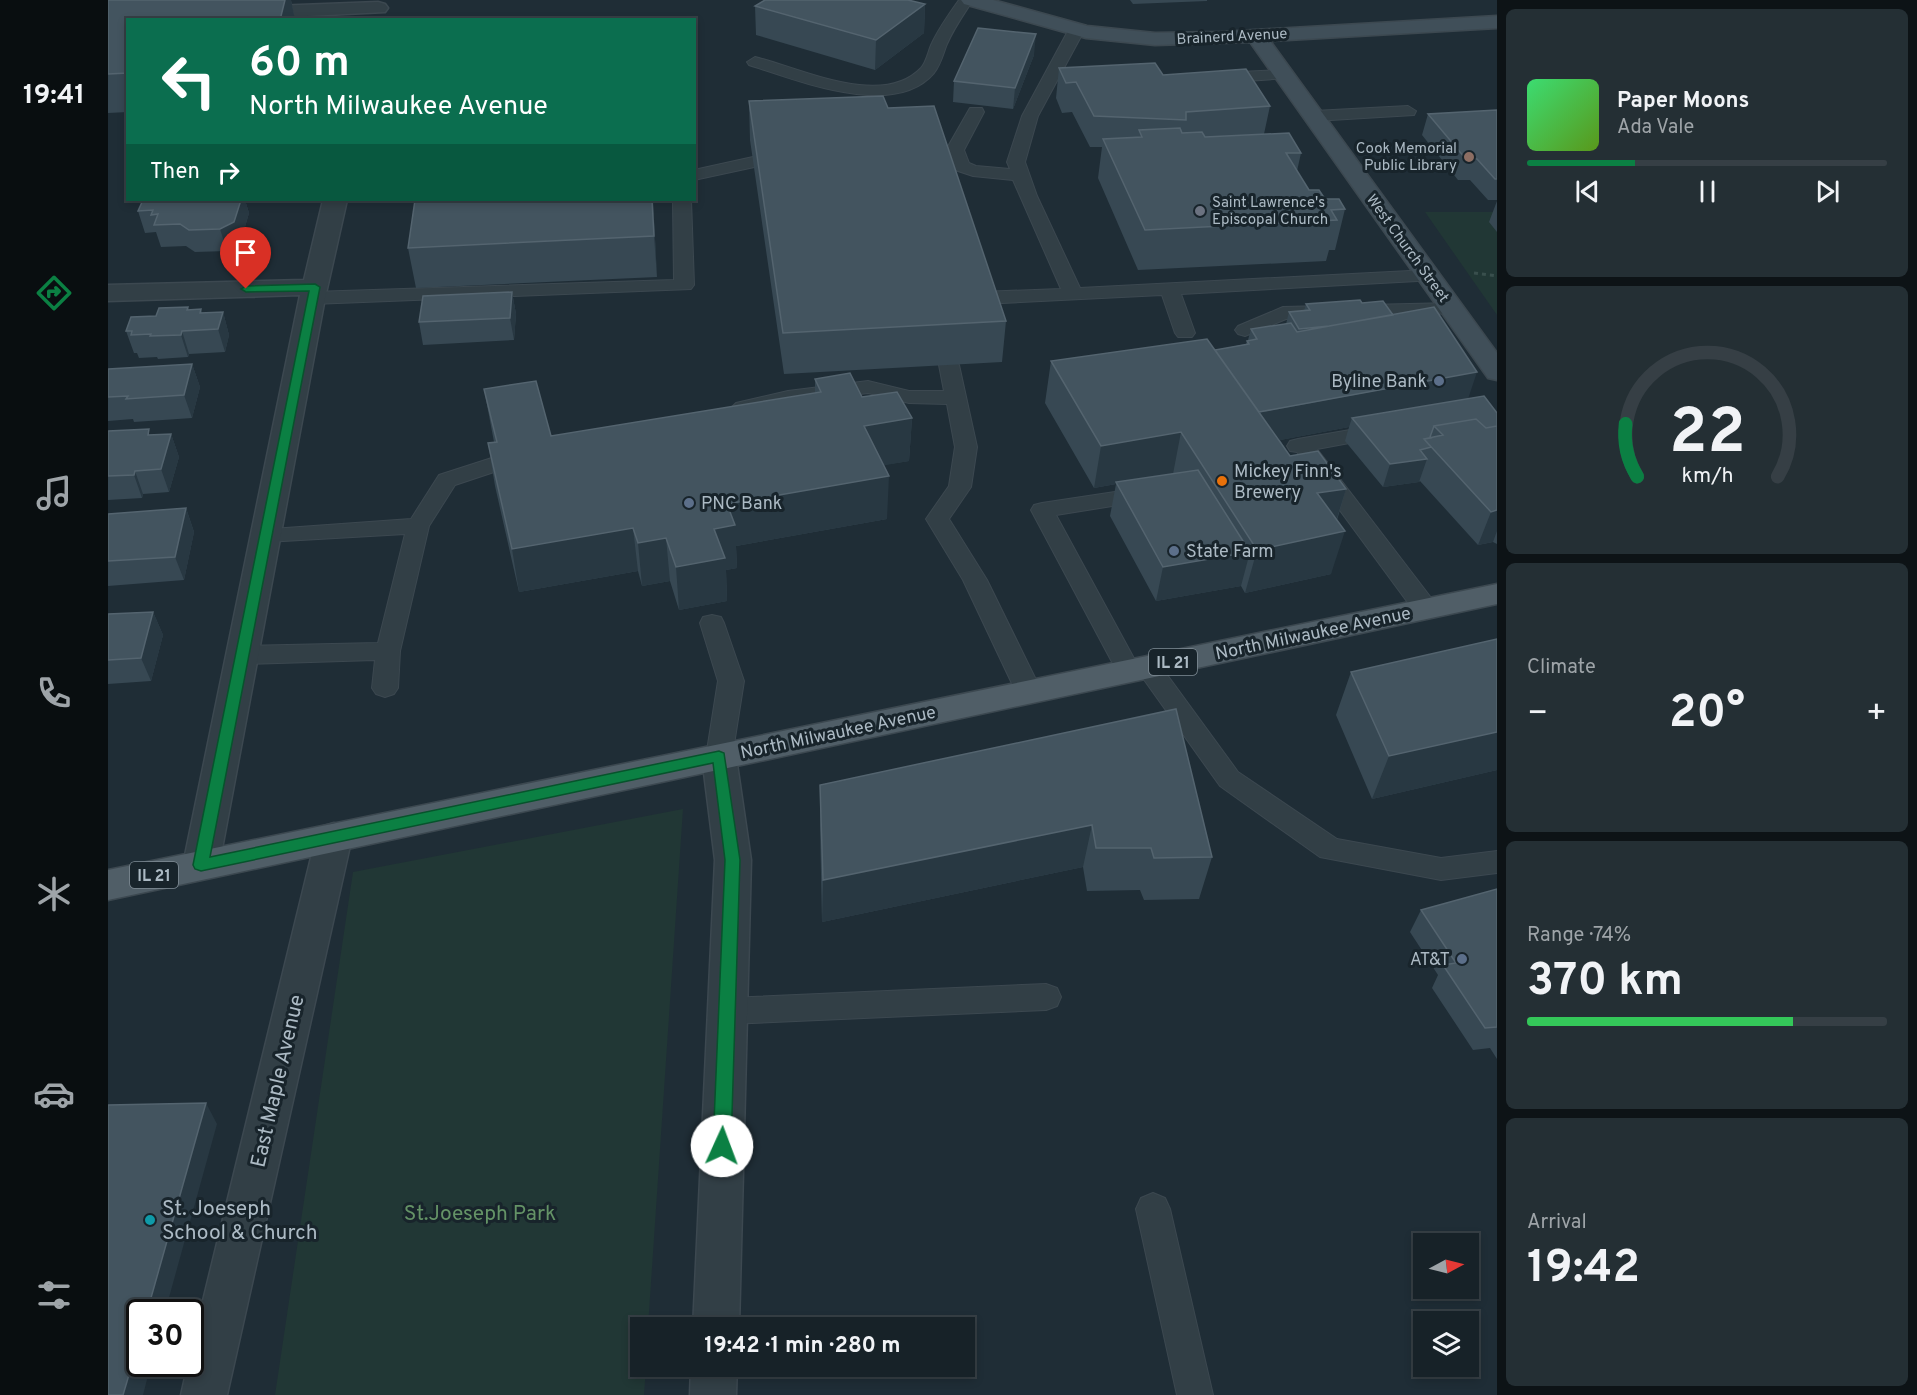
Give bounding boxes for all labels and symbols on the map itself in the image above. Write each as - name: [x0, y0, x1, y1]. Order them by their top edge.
- street label: Brainerd Avenue: [1176, 25, 1288, 50]
- place label: Cook Memorial Public Library: [1356, 140, 1457, 176]
- marker: Cook Memorial Public Library: [1462, 150, 1476, 164]
- street label: West Church Street: [1361, 191, 1452, 307]
- place label: Saint Lawrence's Episcopal Church: [1212, 194, 1328, 230]
- marker: Saint Lawrence's Episcopal Church: [1193, 204, 1207, 218]
- pin: [220, 227, 271, 289]
- place label: Byline Bank: [1331, 371, 1427, 394]
- marker: Byline Bank: [1432, 374, 1446, 388]
- place label: Mickey Finn's Brewery: [1234, 461, 1342, 505]
- marker: Mickey Finn's Brewery: [1215, 474, 1229, 488]
- place label: PNC Bank: [701, 493, 782, 516]
- marker: PNC Bank: [682, 496, 696, 510]
- place label: State Farm: [1186, 541, 1274, 564]
- marker: State Farm: [1167, 544, 1181, 558]
- street label: North Milwaukee Avenue: [1213, 603, 1413, 666]
- road number: IL 21: [1149, 649, 1197, 675]
- street label: North Milwaukee Avenue: [738, 702, 938, 765]
- road number: IL 21: [130, 862, 178, 888]
- place label: AT&T: [1410, 949, 1450, 972]
- marker: AT&T: [1455, 952, 1469, 966]
- street label: East Maple Avenue: [245, 992, 311, 1170]
- position arrow: [690, 1114, 754, 1178]
- place label: St. Joeseph School & Church: [162, 1196, 318, 1247]
- park label: St.Joeseph Park: [404, 1201, 556, 1228]
- marker: St. Joeseph School & Church: [143, 1213, 157, 1227]
- north arrow: [1413, 1233, 1479, 1299]
- speed limit sign: 30: [126, 1299, 204, 1377]

